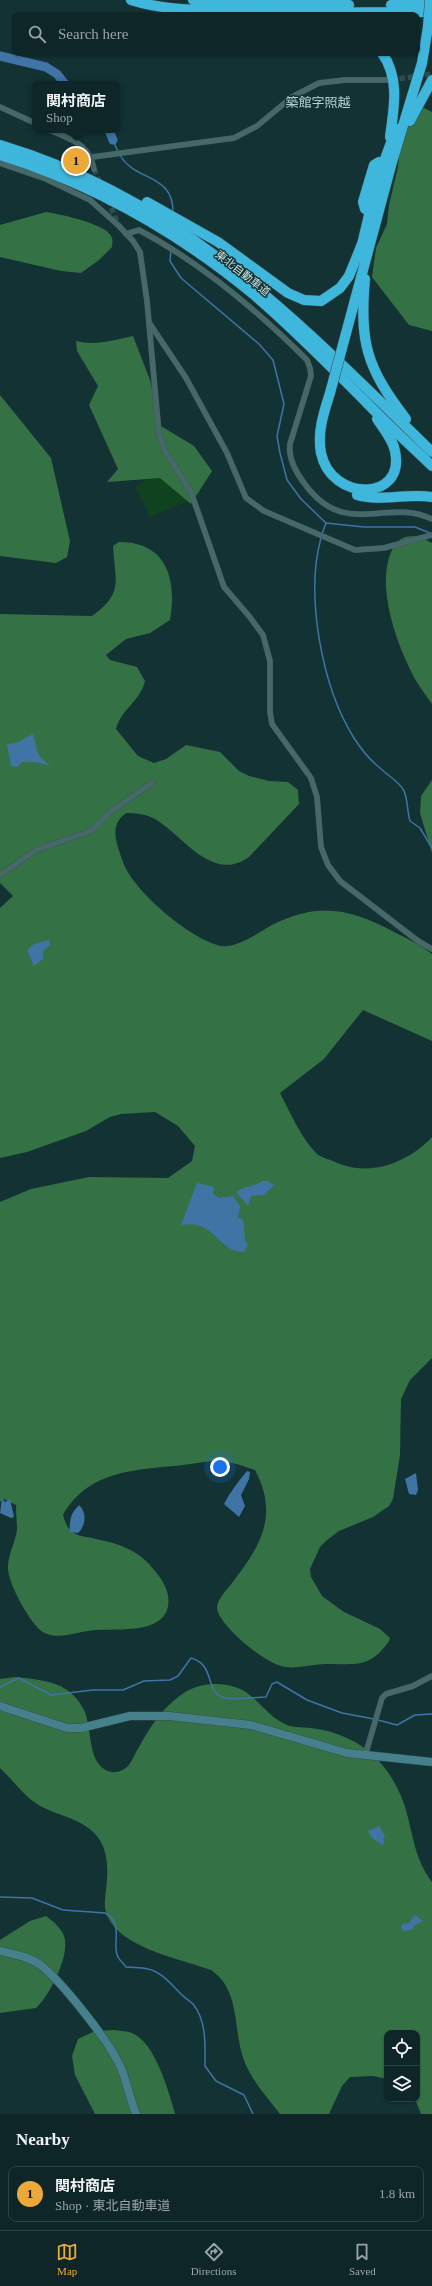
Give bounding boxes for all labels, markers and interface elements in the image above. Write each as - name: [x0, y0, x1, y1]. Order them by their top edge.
- search box: [12, 12, 420, 56]
- icon: search: [26, 23, 48, 45]
- text: Search here: [58, 26, 128, 42]
- popup: [32, 81, 120, 133]
- text: 関村商店: [46, 93, 106, 109]
- district label: 築館字照越: [285, 95, 351, 110]
- text: Shop: [46, 110, 73, 125]
- pin: 1: [63, 146, 89, 176]
- street label: 東北自動車道: [213, 248, 273, 298]
- your location: [210, 1457, 230, 1477]
- map controls: [384, 2030, 420, 2102]
- button: locate: [384, 2030, 420, 2066]
- button: layers: [384, 2066, 420, 2102]
- text: Nearby: [16, 2130, 70, 2149]
- text: 関村商店: [55, 2178, 115, 2194]
- text: 1: [27, 2186, 33, 2201]
- text: 1.8 km: [379, 2186, 415, 2201]
- text: Shop · 東北自動車道: [55, 2198, 171, 2213]
- tab: Map: [56, 2241, 78, 2277]
- tab: Directions: [191, 2241, 236, 2277]
- tab: Saved: [349, 2241, 376, 2277]

